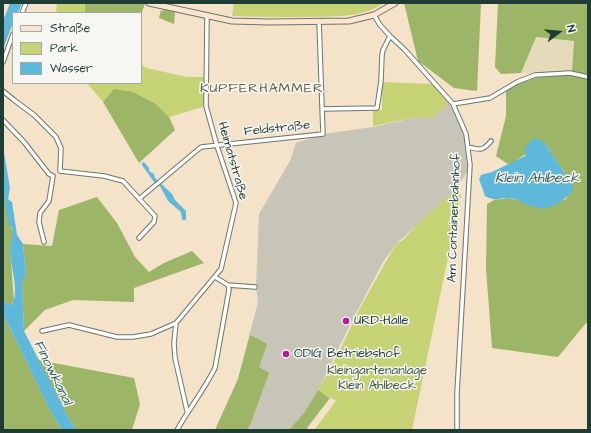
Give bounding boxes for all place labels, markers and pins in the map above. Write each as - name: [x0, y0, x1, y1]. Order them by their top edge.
- place label: URD-Halle: [354, 313, 409, 329]
- marker: URD-Halle: [341, 316, 351, 326]
- place label: ODIG Betriebshof: [294, 346, 400, 362]
- marker: ODIG Betriebshof: [281, 349, 291, 359]

